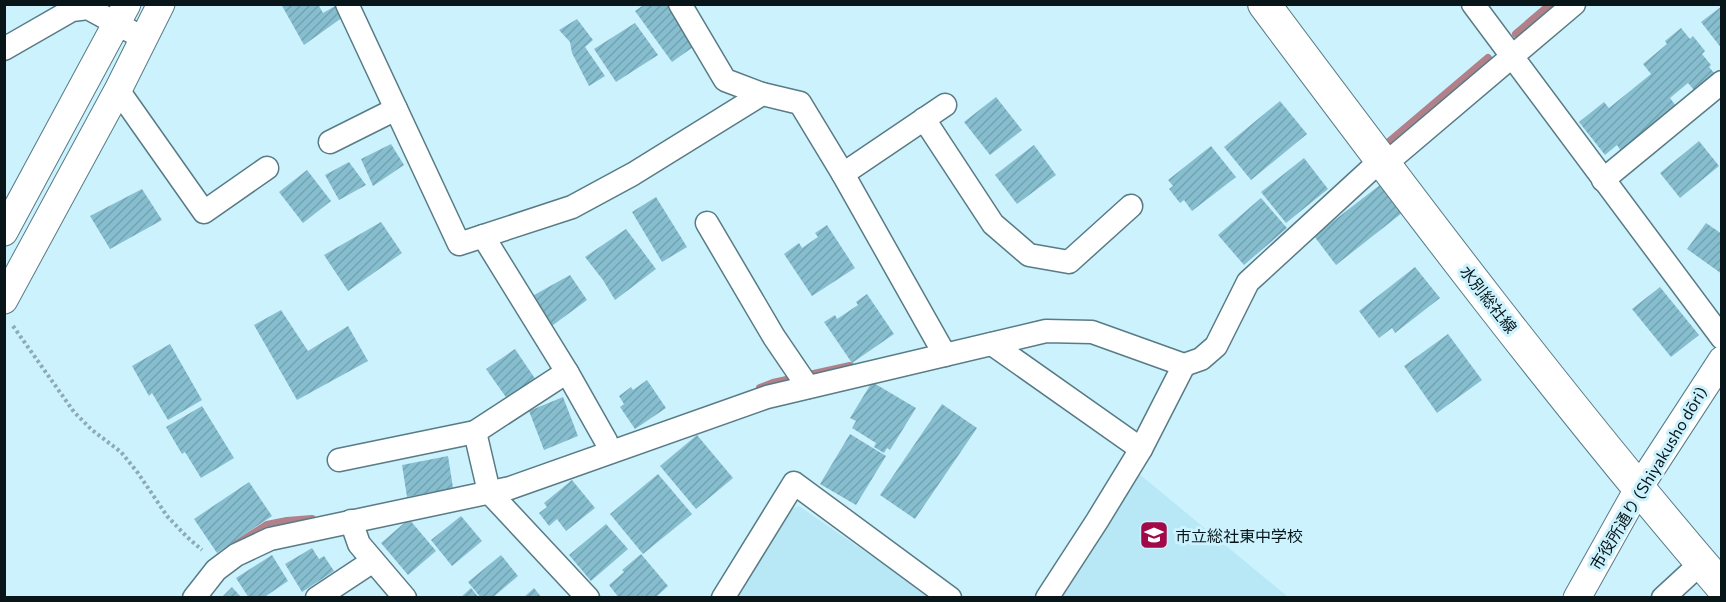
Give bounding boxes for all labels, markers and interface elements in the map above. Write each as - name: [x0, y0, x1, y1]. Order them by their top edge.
- street label: 水別総社線: [1457, 262, 1521, 336]
- street label: 市役所通り (Shiyakusho dōri): [1586, 383, 1710, 573]
- school or university icon: 市立総社東中学校: [1138, 519, 1170, 551]
- place label: 市立総社東中学校: [1175, 526, 1303, 545]

